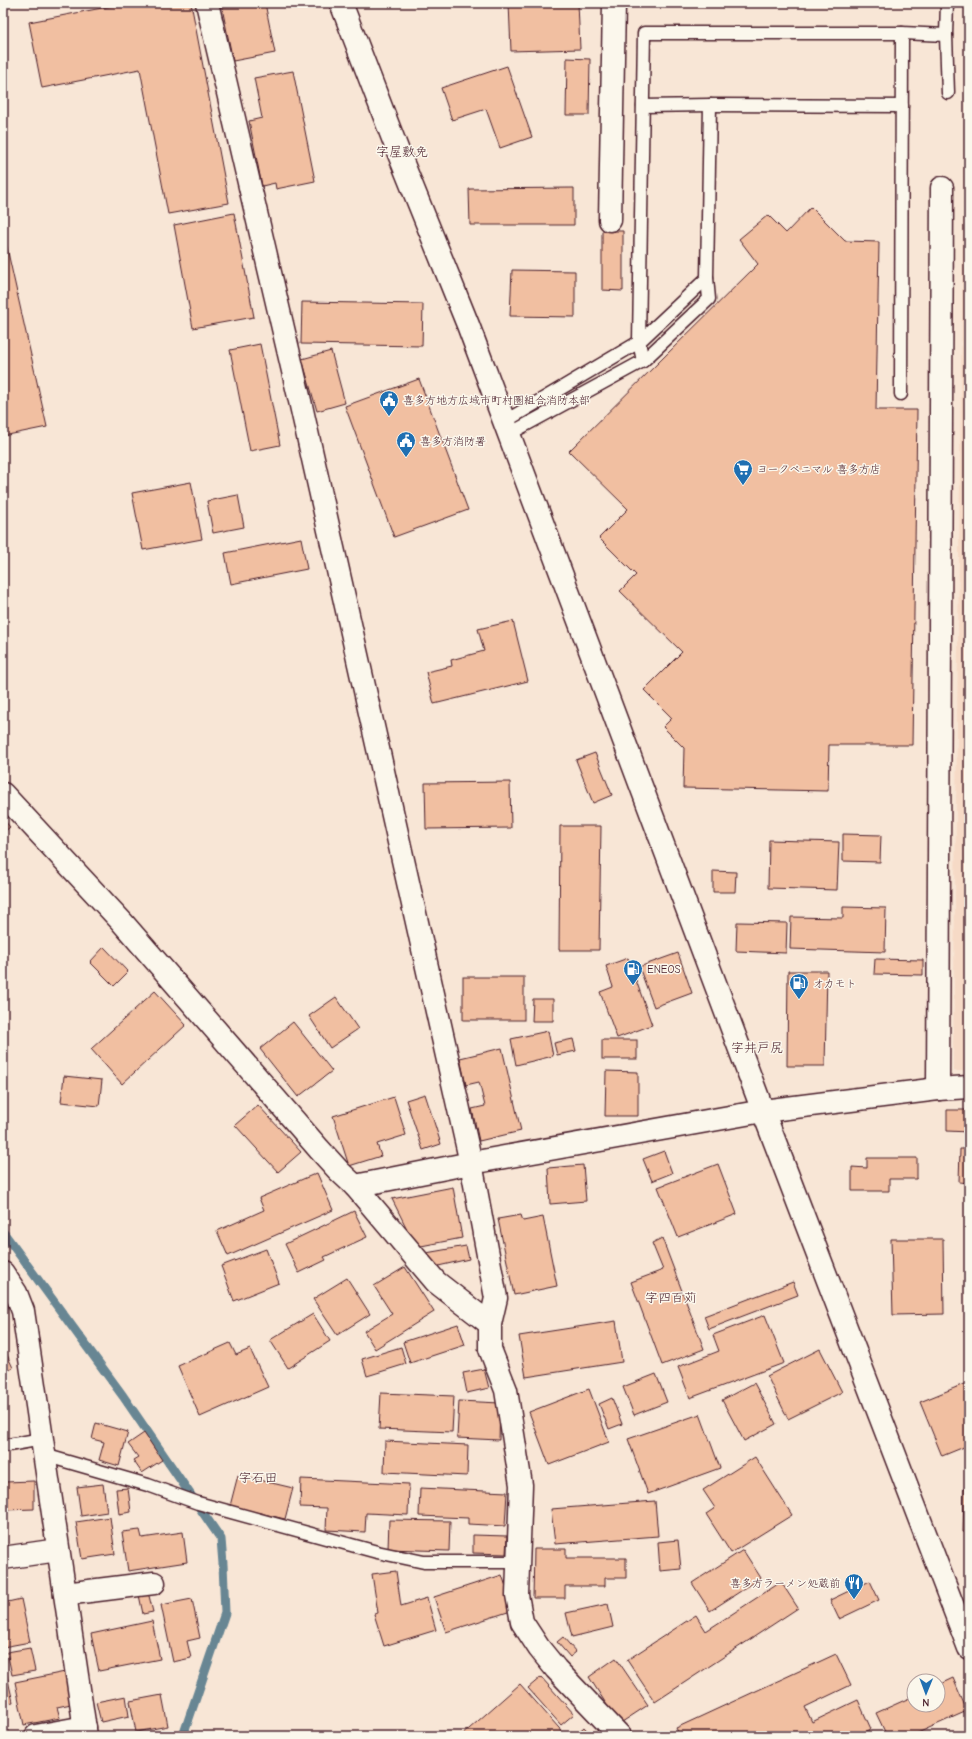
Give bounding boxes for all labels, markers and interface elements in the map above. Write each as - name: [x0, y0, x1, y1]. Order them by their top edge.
- district label: 字屋敷免: [376, 144, 428, 159]
- public building icon: 喜多方地方広域市町村圏組合消防本部: [378, 389, 400, 417]
- place label: 喜多方地方広域市町村圏組合消防本部: [403, 394, 590, 407]
- public building icon: 喜多方消防署: [395, 430, 417, 458]
- place label: 喜多方消防署: [420, 435, 486, 448]
- supermarket icon: ヨークベニマル 喜多方店: [732, 458, 754, 486]
- place label: ヨークベニマル 喜多方店: [757, 463, 881, 476]
- fuel station icon: ENEOS: [622, 958, 644, 986]
- place label: ENEOS: [647, 963, 681, 976]
- fuel station icon: オカモト: [788, 972, 810, 1000]
- place label: オカモト: [813, 977, 857, 990]
- district label: 字井戸尻: [731, 1040, 783, 1055]
- district label: 字四百苅: [645, 1290, 697, 1305]
- district label: 字石田: [238, 1470, 278, 1485]
- restaurant icon: 喜多方ラーメン処蔵前: [843, 1572, 865, 1600]
- place label: 喜多方ラーメン処蔵前: [730, 1577, 840, 1590]
- north arrow: [906, 1673, 946, 1713]
- text: N: [922, 1696, 930, 1709]

